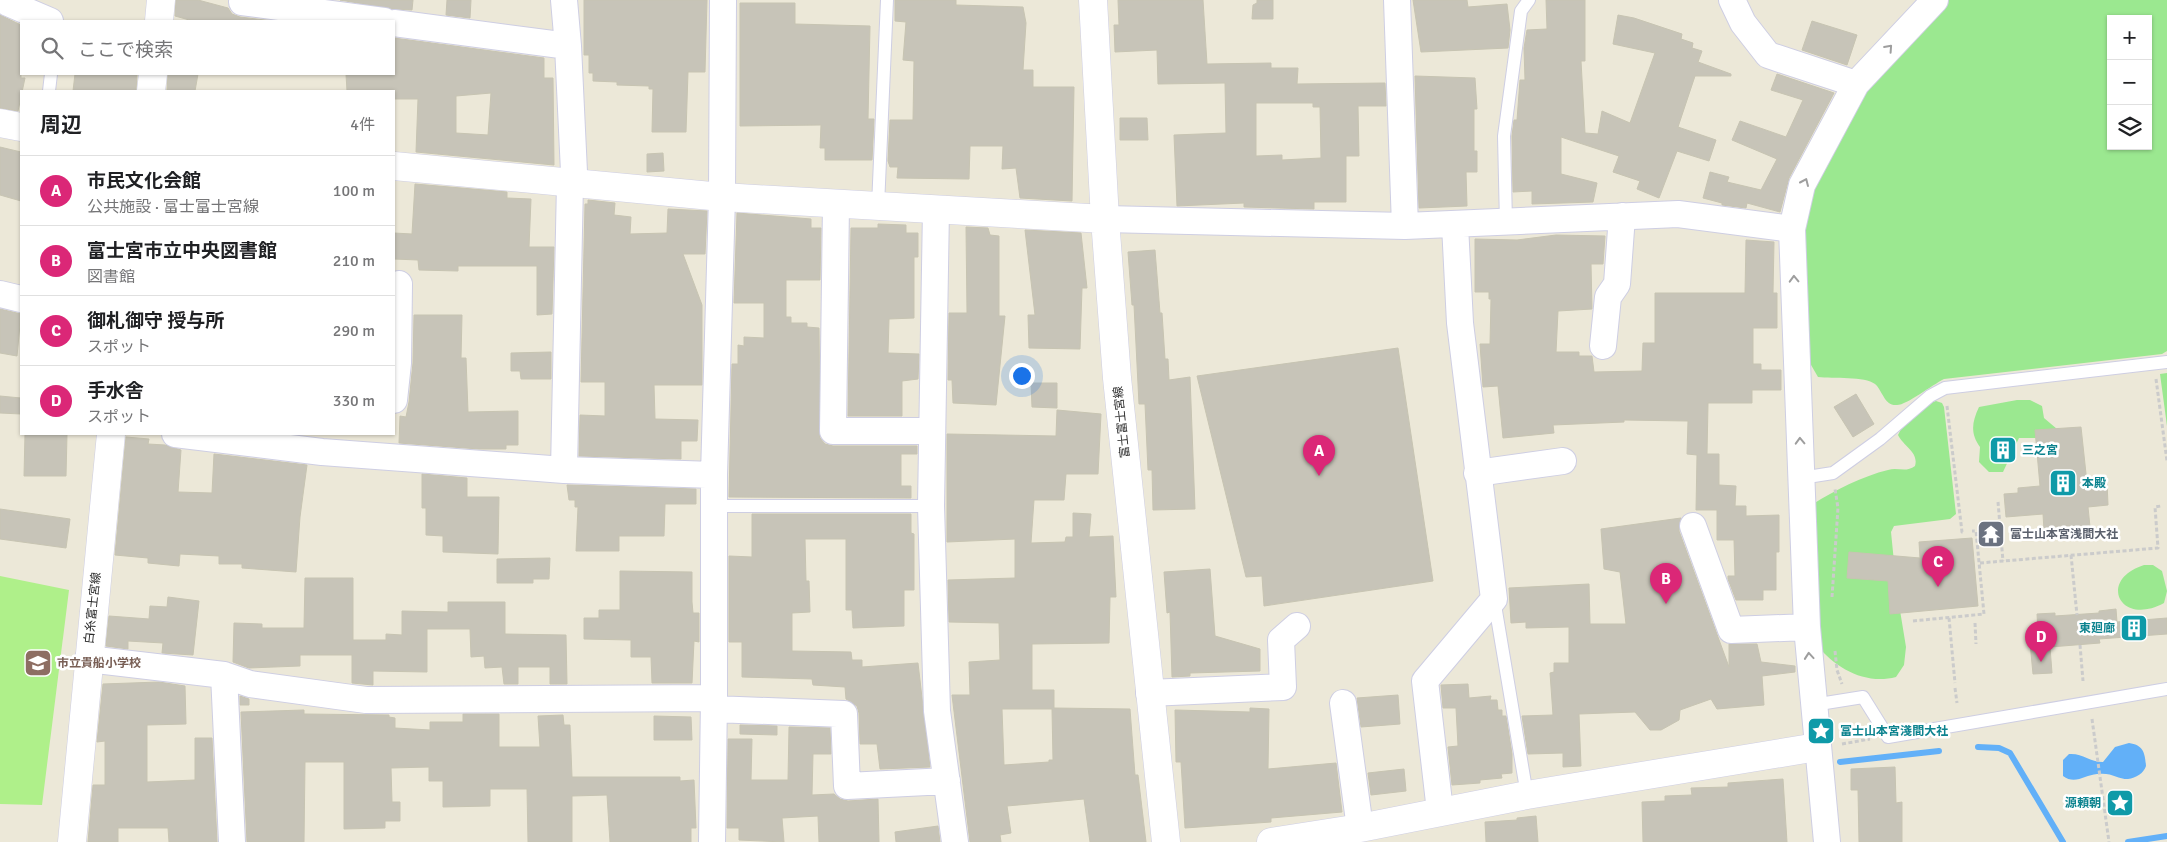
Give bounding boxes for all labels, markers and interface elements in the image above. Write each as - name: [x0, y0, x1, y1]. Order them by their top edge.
- map controls: [2107, 15, 2152, 150]
- button: +: [2107, 15, 2152, 60]
- search box: [20, 20, 395, 75]
- icon: search: [38, 34, 66, 62]
- text: ここで検索: [78, 38, 173, 62]
- one-way arrow: [1884, 45, 1893, 54]
- button: −: [2107, 60, 2152, 105]
- button: layers: [2107, 105, 2152, 150]
- text: 周辺: [40, 112, 82, 138]
- text: 4件: [350, 115, 375, 135]
- text: 市民文化会館: [87, 169, 201, 193]
- one-way arrow: [1798, 178, 1809, 187]
- text: A: [51, 181, 61, 201]
- text: 100 m: [333, 181, 375, 201]
- text: 公共施設 · 富士富士宮線: [87, 197, 259, 217]
- text: 富士宮市立中央図書館: [87, 239, 277, 263]
- text: B: [51, 251, 61, 271]
- text: 210 m: [333, 251, 375, 271]
- text: 図書館: [87, 267, 135, 287]
- one-way arrow: [1789, 275, 1799, 282]
- text: 御札御守 授与所: [87, 309, 224, 333]
- text: C: [51, 321, 61, 341]
- text: 290 m: [333, 321, 375, 341]
- text: スポット: [87, 337, 151, 357]
- your location: [1009, 363, 1035, 389]
- text: 手水舎: [87, 379, 144, 403]
- street label: 富士富士宮線: [1111, 385, 1133, 459]
- text: D: [51, 391, 61, 411]
- text: 330 m: [333, 391, 375, 411]
- text: スポット: [87, 407, 151, 427]
- pin: A: [1303, 435, 1335, 476]
- building icon: 三之宮: [1988, 435, 2018, 465]
- one-way arrow: [1795, 437, 1805, 445]
- place label: 三之宮: [2022, 443, 2058, 458]
- building icon: 本殿: [2048, 468, 2078, 498]
- place label: 本殿: [2082, 476, 2106, 491]
- temple icon: 富士山本宮浅間大社: [1976, 519, 2006, 549]
- place label: 富士山本宮浅間大社: [2010, 527, 2118, 542]
- pin: C: [1922, 546, 1954, 587]
- pin: B: [1650, 563, 1682, 604]
- street label: 白糸富士宮線: [82, 571, 104, 645]
- building icon: 東廻廊: [2119, 613, 2149, 643]
- pin: D: [2025, 621, 2057, 662]
- place label: 東廻廊: [2079, 621, 2115, 636]
- school or university icon: 市立貴船小学校: [23, 648, 53, 678]
- one-way arrow: [1804, 652, 1815, 660]
- place label: 市立貴船小学校: [57, 656, 141, 671]
- place icon: 冨士山本宮淺間大社: [1806, 716, 1836, 746]
- place label: 冨士山本宮淺間大社: [1840, 724, 1948, 739]
- place icon: 源頼朝: [2105, 788, 2135, 818]
- place label: 源頼朝: [2065, 796, 2101, 811]

